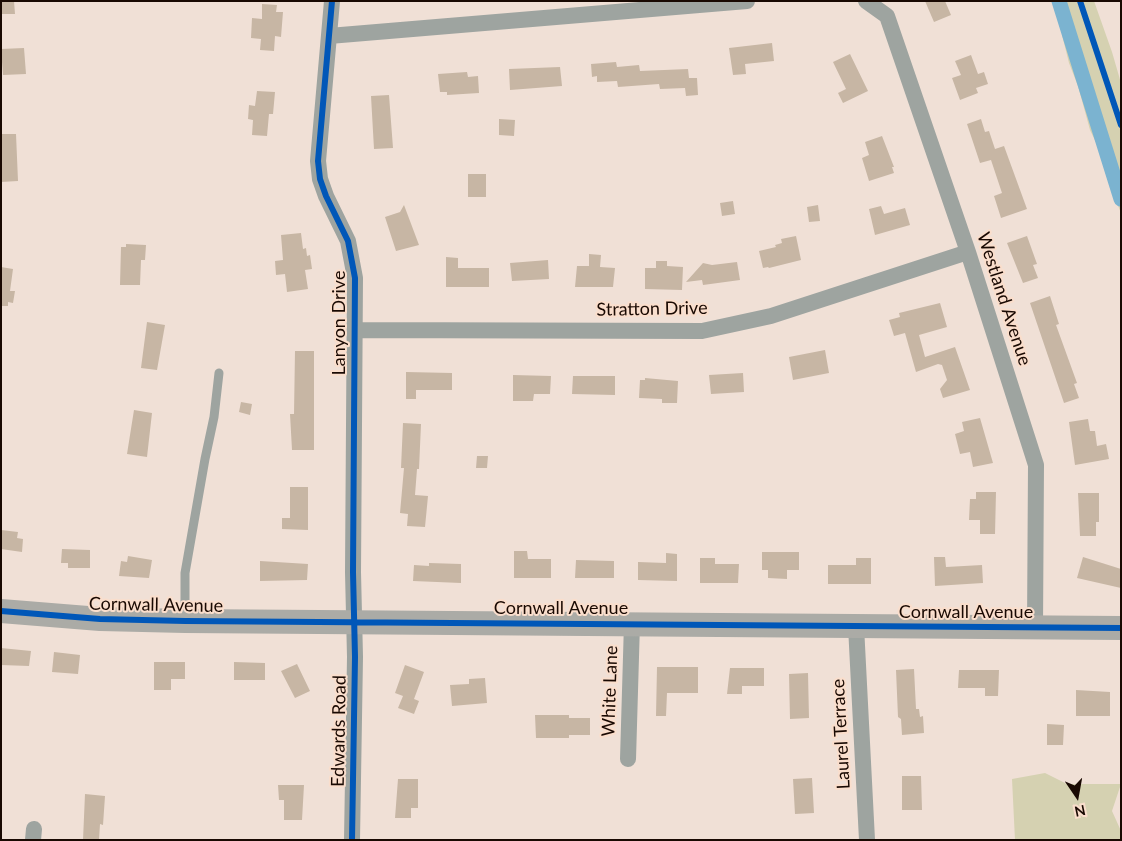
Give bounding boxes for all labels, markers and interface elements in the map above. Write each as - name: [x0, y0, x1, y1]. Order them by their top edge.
- street label: Westland Avenue: [972, 230, 1036, 368]
- street label: Lanyon Drive: [328, 271, 350, 375]
- street label: Stratton Drive: [596, 297, 708, 321]
- street label: Cornwall Avenue: [89, 593, 223, 617]
- street label: Cornwall Avenue: [494, 597, 628, 619]
- street label: Cornwall Avenue: [899, 601, 1033, 623]
- street label: White Lane: [598, 645, 622, 737]
- street label: Edwards Road: [327, 675, 351, 787]
- street label: Laurel Terrace: [827, 678, 855, 790]
- north arrow: [1052, 771, 1102, 821]
- text: N: [1073, 802, 1087, 821]

